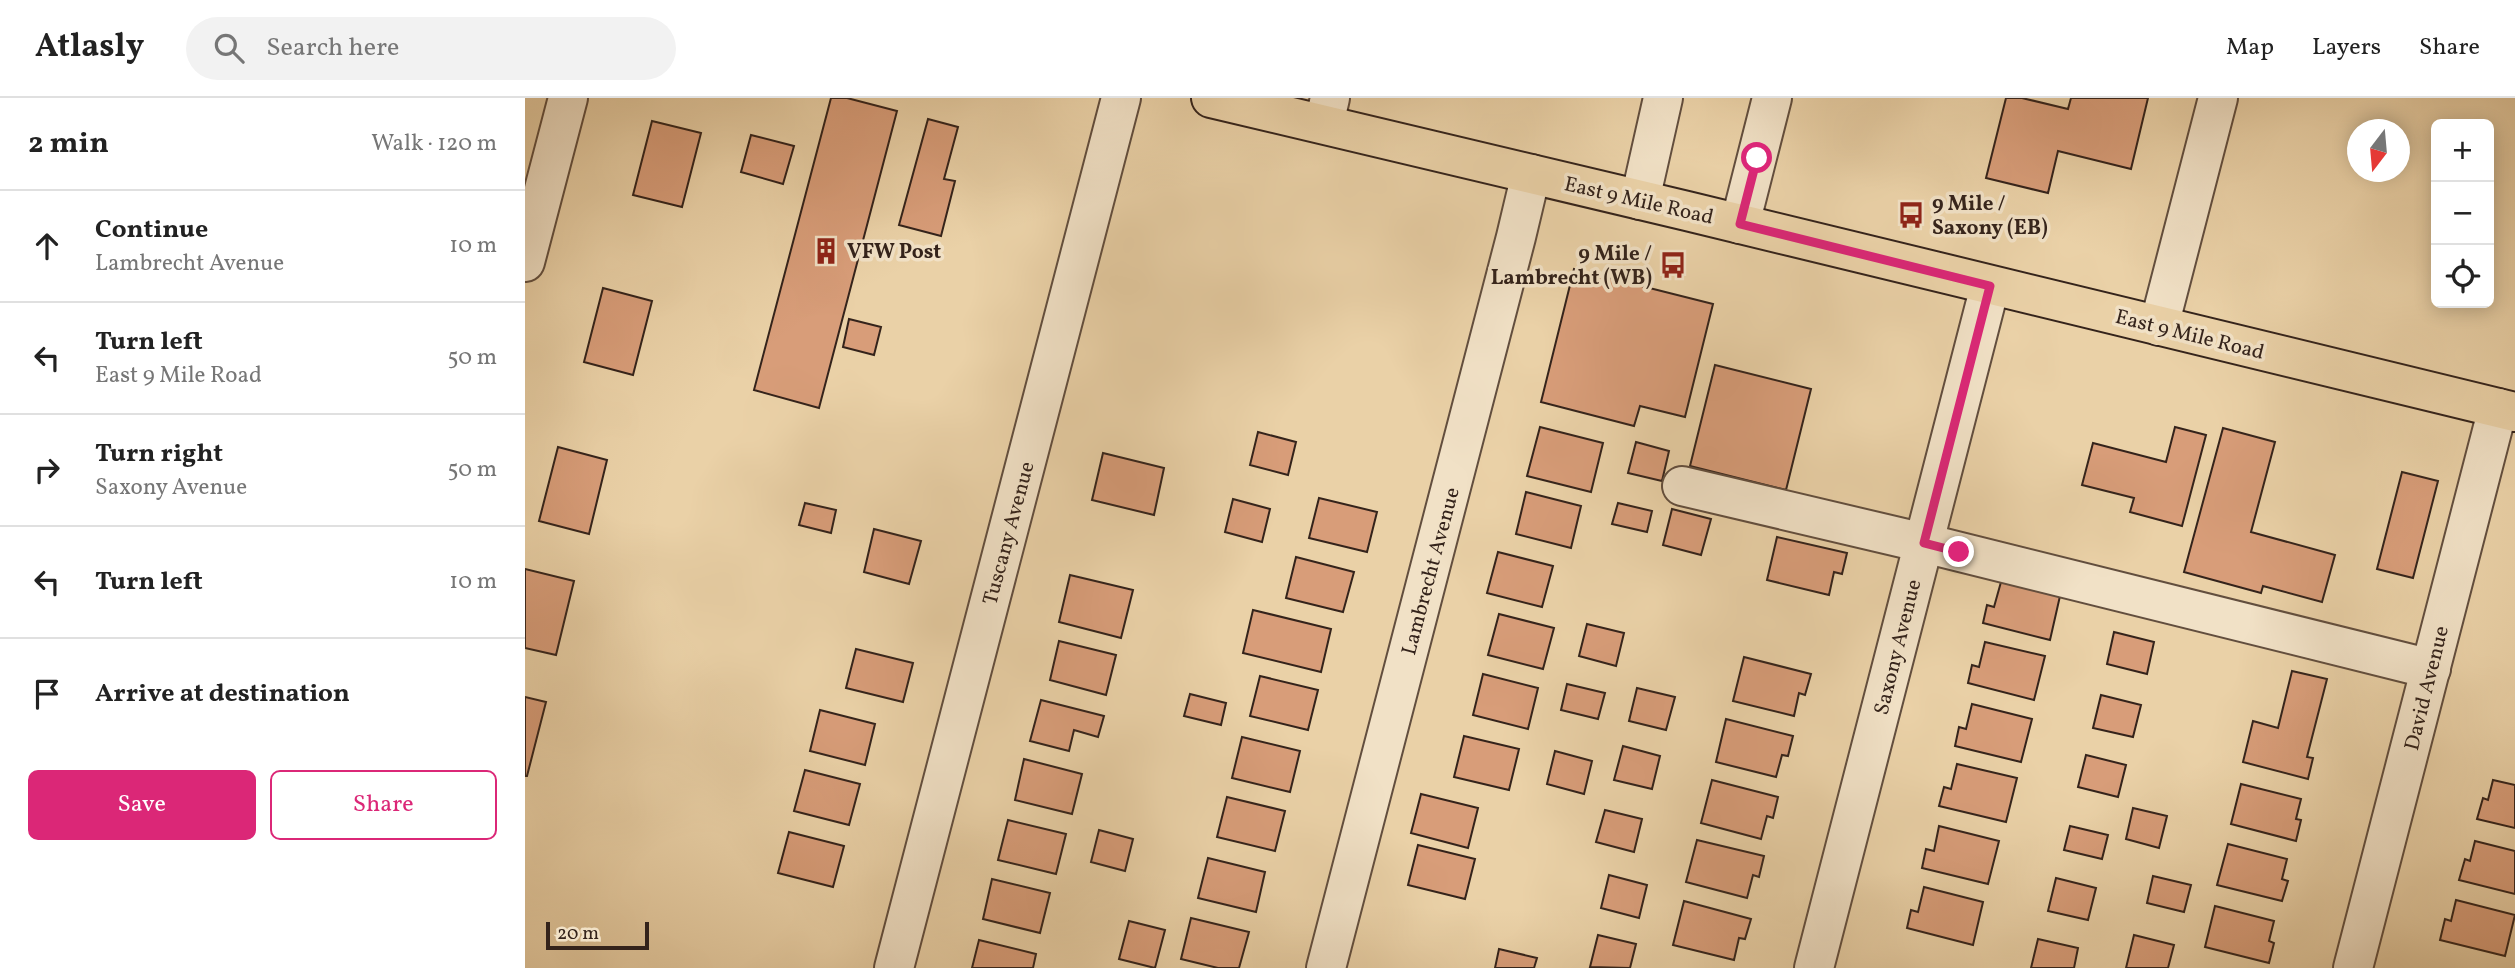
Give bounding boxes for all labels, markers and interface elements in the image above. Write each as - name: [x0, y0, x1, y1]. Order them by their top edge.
- search box: [186, 17, 676, 80]
- text: Atlasly: [35, 25, 144, 71]
- icon: search: [210, 29, 248, 67]
- text: Search here: [266, 30, 399, 66]
- text: Map: [2226, 31, 2274, 65]
- text: Layers: [2312, 31, 2381, 65]
- text: Share: [2419, 31, 2480, 65]
- north arrow: [2347, 119, 2410, 182]
- map controls: [2431, 119, 2494, 308]
- button: +: [2431, 119, 2494, 182]
- text: 2 min: [28, 123, 109, 165]
- text: Walk · 120 m: [371, 128, 497, 160]
- route start: [1741, 142, 1772, 173]
- street label: East 9 Mile Road: [1561, 170, 1716, 233]
- button: −: [2431, 182, 2494, 245]
- place label: 9 Mile / Saxony (EB): [1932, 190, 2048, 243]
- bus stop icon: 9 Mile / Saxony (EB): [1896, 200, 1926, 230]
- text: Continue: [95, 212, 208, 248]
- icon: ahead: [28, 227, 66, 265]
- text: 10 m: [449, 230, 497, 262]
- building icon: VFW Post: [811, 236, 841, 266]
- place label: VFW Post: [847, 238, 941, 267]
- place label: 9 Mile / Lambrecht (WB): [1491, 240, 1652, 293]
- button: locate: [2431, 245, 2494, 308]
- text: Lambrecht Avenue: [95, 248, 284, 280]
- bus stop icon: 9 Mile / Lambrecht (WB): [1658, 250, 1688, 280]
- street label: East 9 Mile Road: [2112, 303, 2267, 368]
- text: Turn left: [95, 324, 203, 360]
- icon: left: [28, 339, 66, 377]
- text: 50 m: [448, 342, 497, 374]
- text: East 9 Mile Road: [95, 360, 262, 392]
- text: Turn right: [95, 436, 223, 472]
- icon: right: [28, 451, 66, 489]
- text: 50 m: [448, 454, 497, 486]
- street label: Tuscany Avenue: [976, 458, 1043, 608]
- text: Saxony Avenue: [95, 472, 247, 504]
- street label: Lambrecht Avenue: [1395, 484, 1468, 659]
- route end: [1943, 536, 1974, 567]
- icon: left: [28, 563, 66, 601]
- text: Turn left: [95, 564, 203, 600]
- text: 10 m: [449, 566, 497, 598]
- street label: Saxony Avenue: [1868, 576, 1929, 718]
- street label: David Avenue: [2398, 623, 2457, 754]
- icon: arrive: [28, 675, 66, 713]
- text: Arrive at destination: [95, 676, 350, 712]
- button: Save: [28, 770, 256, 840]
- button: Share: [270, 770, 497, 840]
- scale bar: [546, 919, 649, 951]
- text: 20 m: [557, 921, 599, 947]

